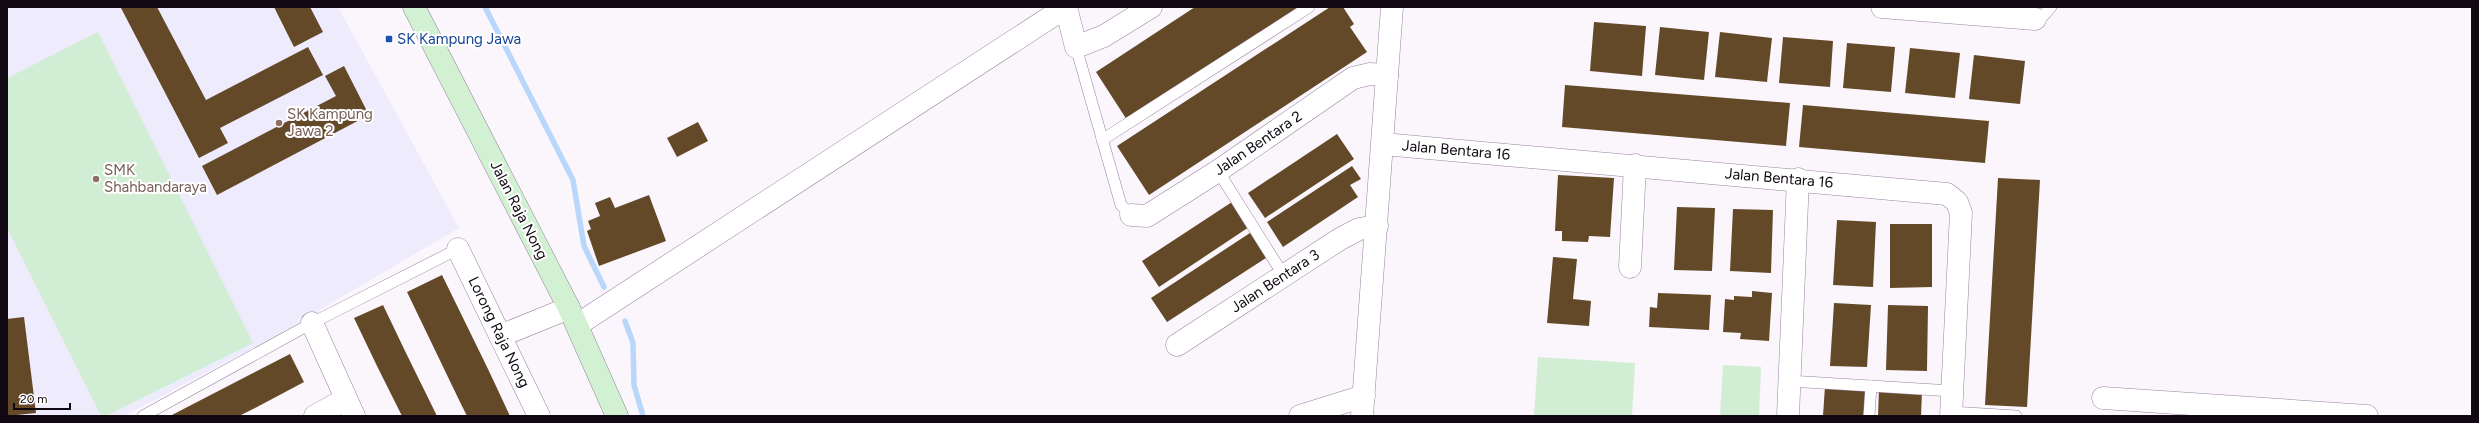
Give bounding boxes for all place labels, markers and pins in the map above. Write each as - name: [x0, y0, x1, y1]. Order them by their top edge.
- place label: SK Kampung Jawa: [397, 30, 521, 48]
- marker: SK Kampung Jawa: [384, 34, 394, 44]
- place label: SK Kampung Jawa 2: [287, 105, 373, 140]
- marker: SK Kampung Jawa 2: [274, 118, 284, 128]
- place label: SMK Shahbandaraya: [104, 161, 207, 196]
- marker: SMK Shahbandaraya: [91, 174, 101, 184]

